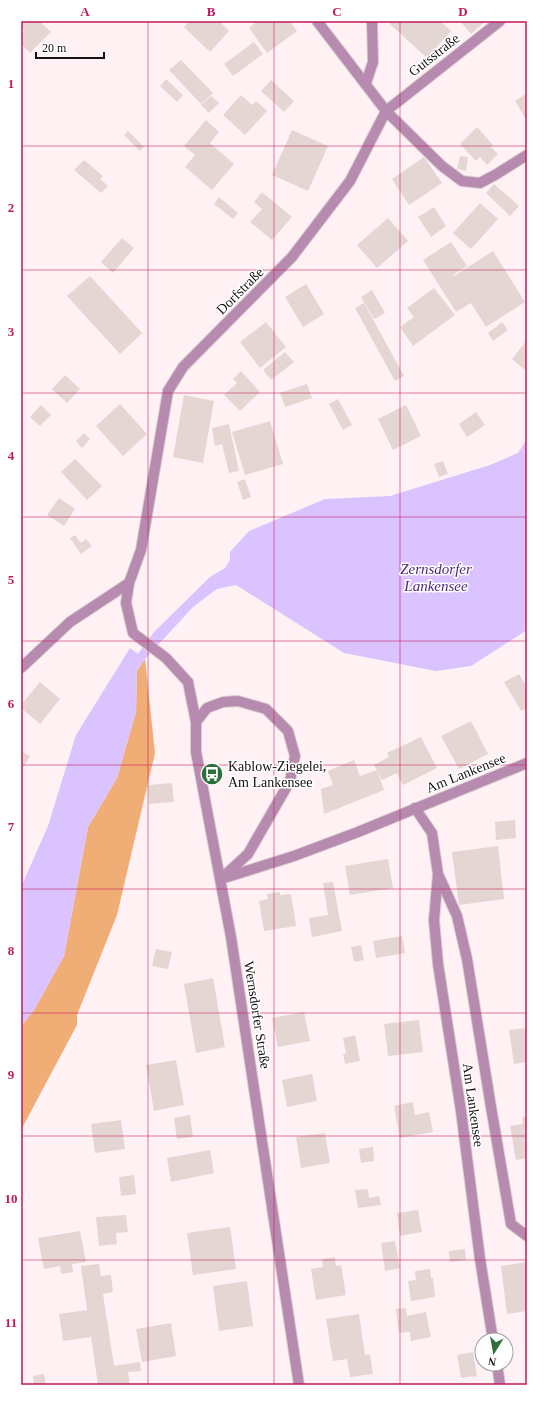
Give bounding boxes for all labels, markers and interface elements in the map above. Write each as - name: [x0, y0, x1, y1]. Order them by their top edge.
- text: A: [80, 4, 90, 19]
- text: B: [207, 4, 216, 19]
- text: C: [332, 4, 342, 19]
- text: D: [458, 4, 468, 19]
- street label: Gutsstraße: [406, 31, 462, 79]
- scale bar: [36, 34, 104, 60]
- text: 20 m: [42, 41, 67, 55]
- text: 1: [8, 76, 14, 91]
- text: 2: [8, 200, 14, 215]
- street label: Dorfstraße: [214, 265, 266, 317]
- text: 3: [8, 324, 15, 339]
- text: 4: [8, 448, 15, 463]
- water label: Zernsdorfer Lankensee: [400, 561, 472, 594]
- text: 5: [8, 572, 15, 587]
- text: 6: [8, 696, 15, 711]
- street label: Am Lankensee: [424, 750, 508, 796]
- place label: Kablow-Ziegelei, Am Lankensee: [228, 759, 326, 790]
- bus stop icon: Kablow-Ziegelei, Am Lankensee: [199, 761, 225, 787]
- text: 7: [8, 819, 15, 834]
- text: 8: [8, 943, 15, 958]
- street label: Wernsdorfer Straße: [241, 960, 273, 1070]
- street label: Am Lankensee: [460, 1062, 486, 1148]
- text: 9: [8, 1067, 15, 1082]
- text: 10: [5, 1191, 18, 1206]
- text: 11: [5, 1315, 17, 1330]
- north arrow: [474, 1332, 514, 1372]
- text: N: [487, 1355, 497, 1368]

